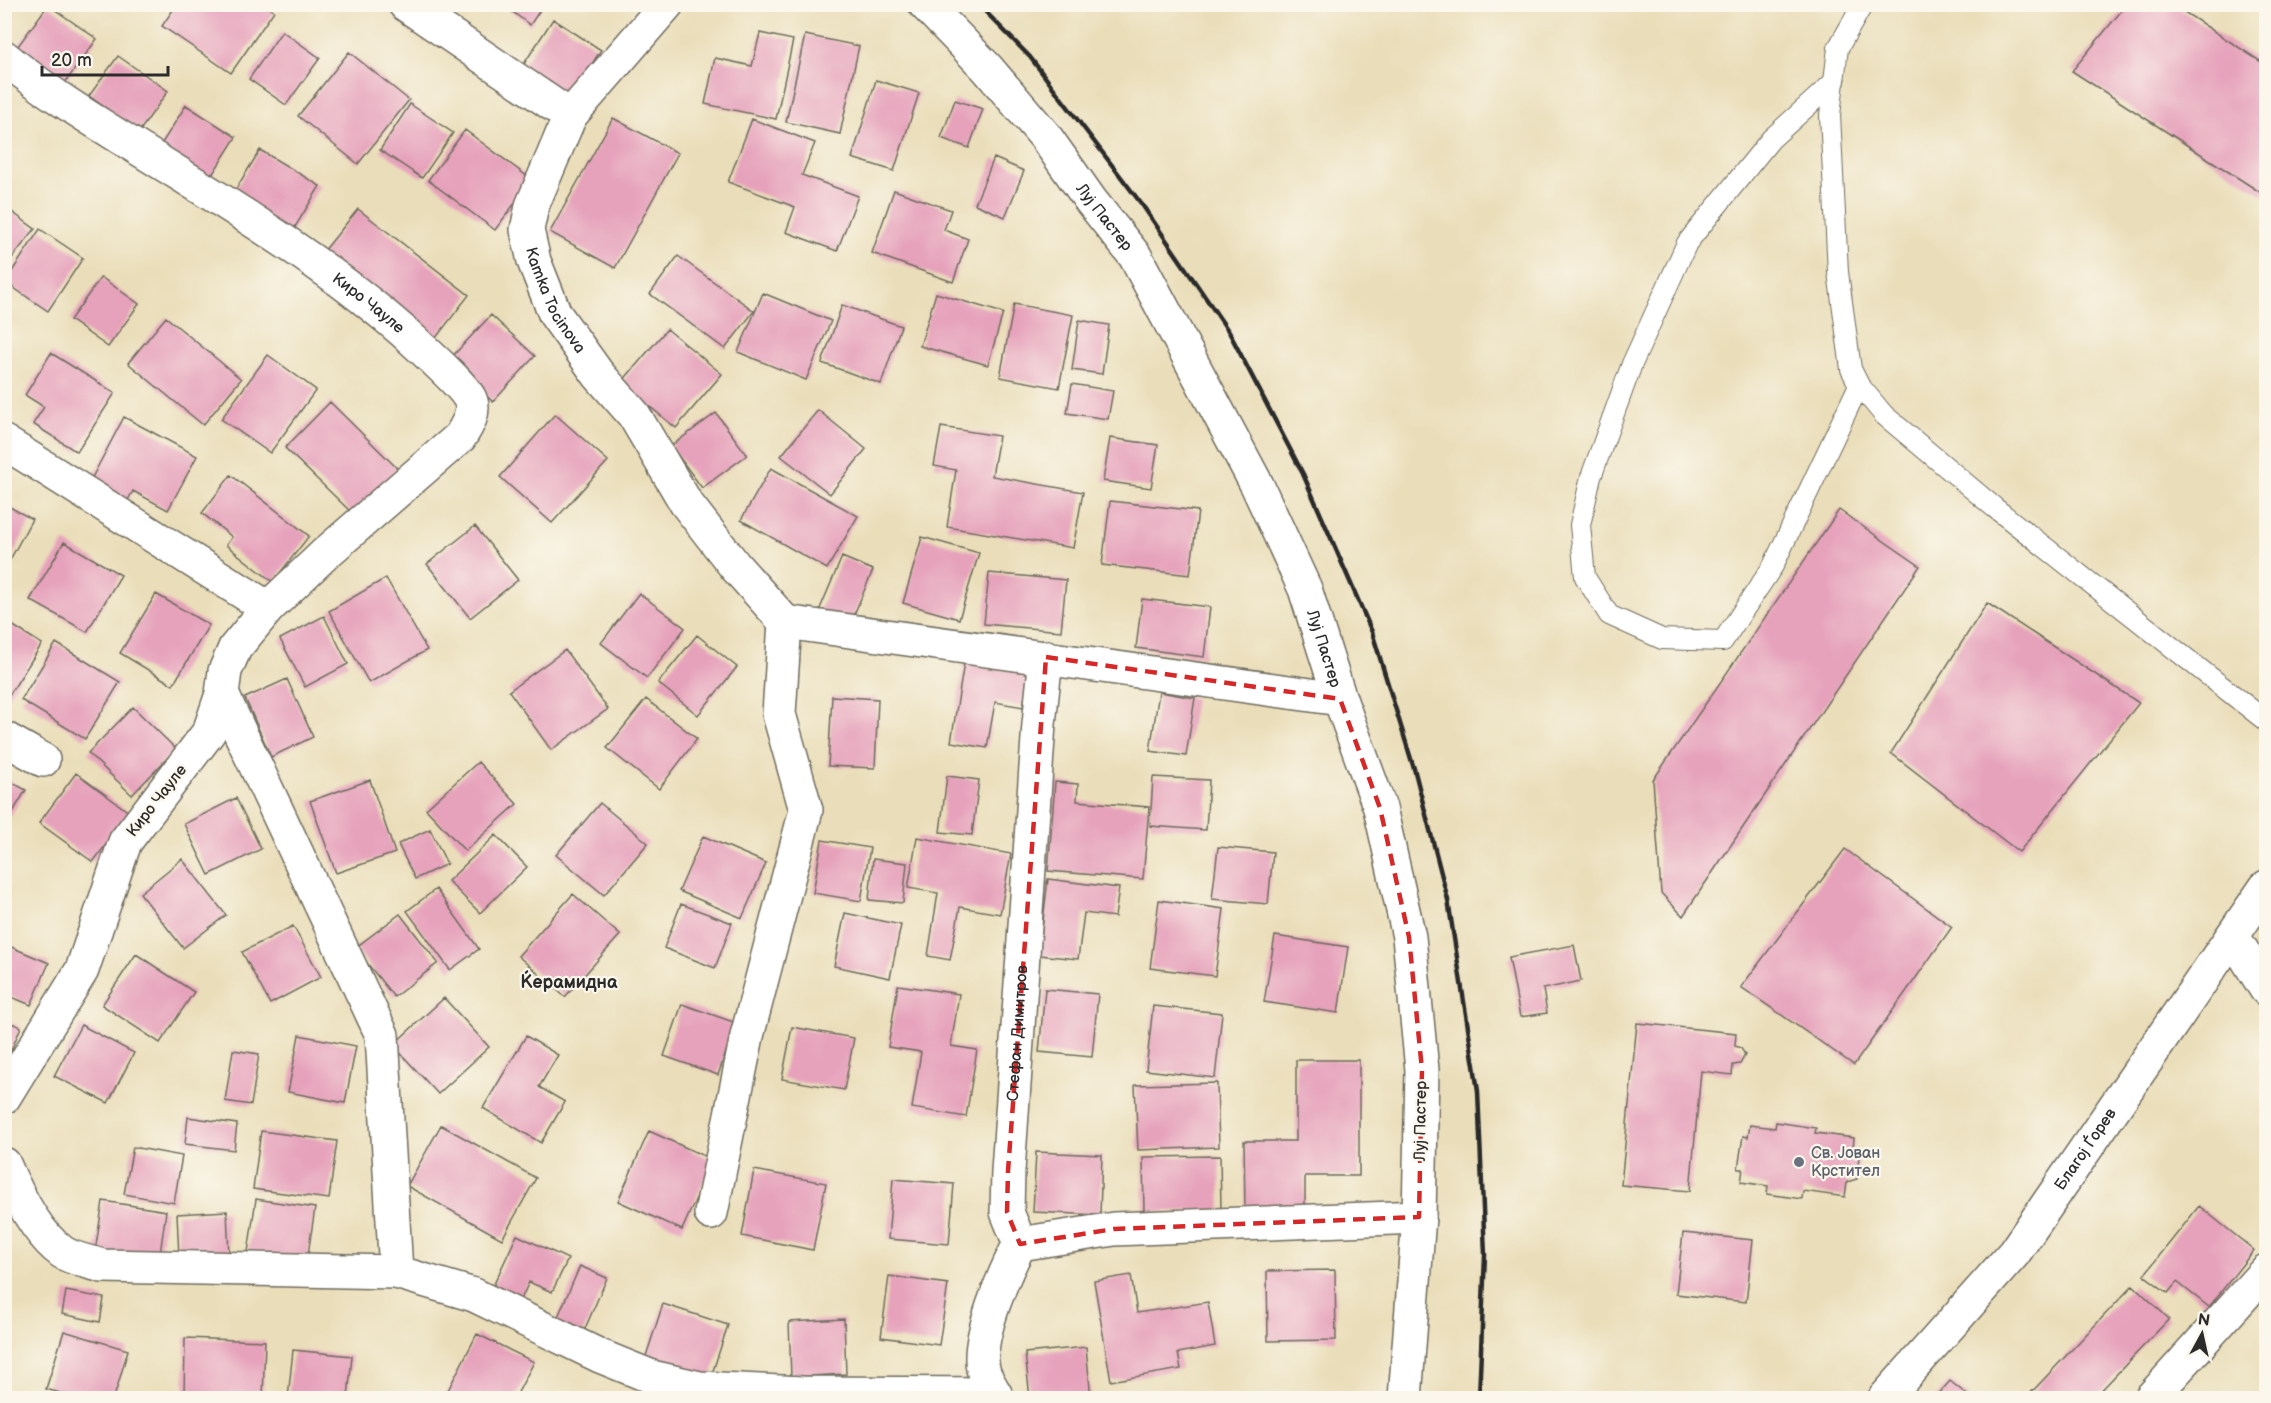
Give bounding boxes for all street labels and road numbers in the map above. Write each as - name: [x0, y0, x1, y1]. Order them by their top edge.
- street label: Луј Пастер: [1072, 179, 1137, 255]
- street label: Kamka Tocinova: [522, 245, 590, 357]
- street label: Киро Чауле: [329, 269, 408, 338]
- street label: Луј Пастер: [1302, 606, 1345, 690]
- street label: Киро Чауле: [123, 761, 191, 841]
- street label: Стефан Димитров: [1003, 964, 1032, 1102]
- street label: Луј Пастер: [1411, 1081, 1431, 1162]
- street label: Благој Ѓорев: [2051, 1104, 2121, 1194]

